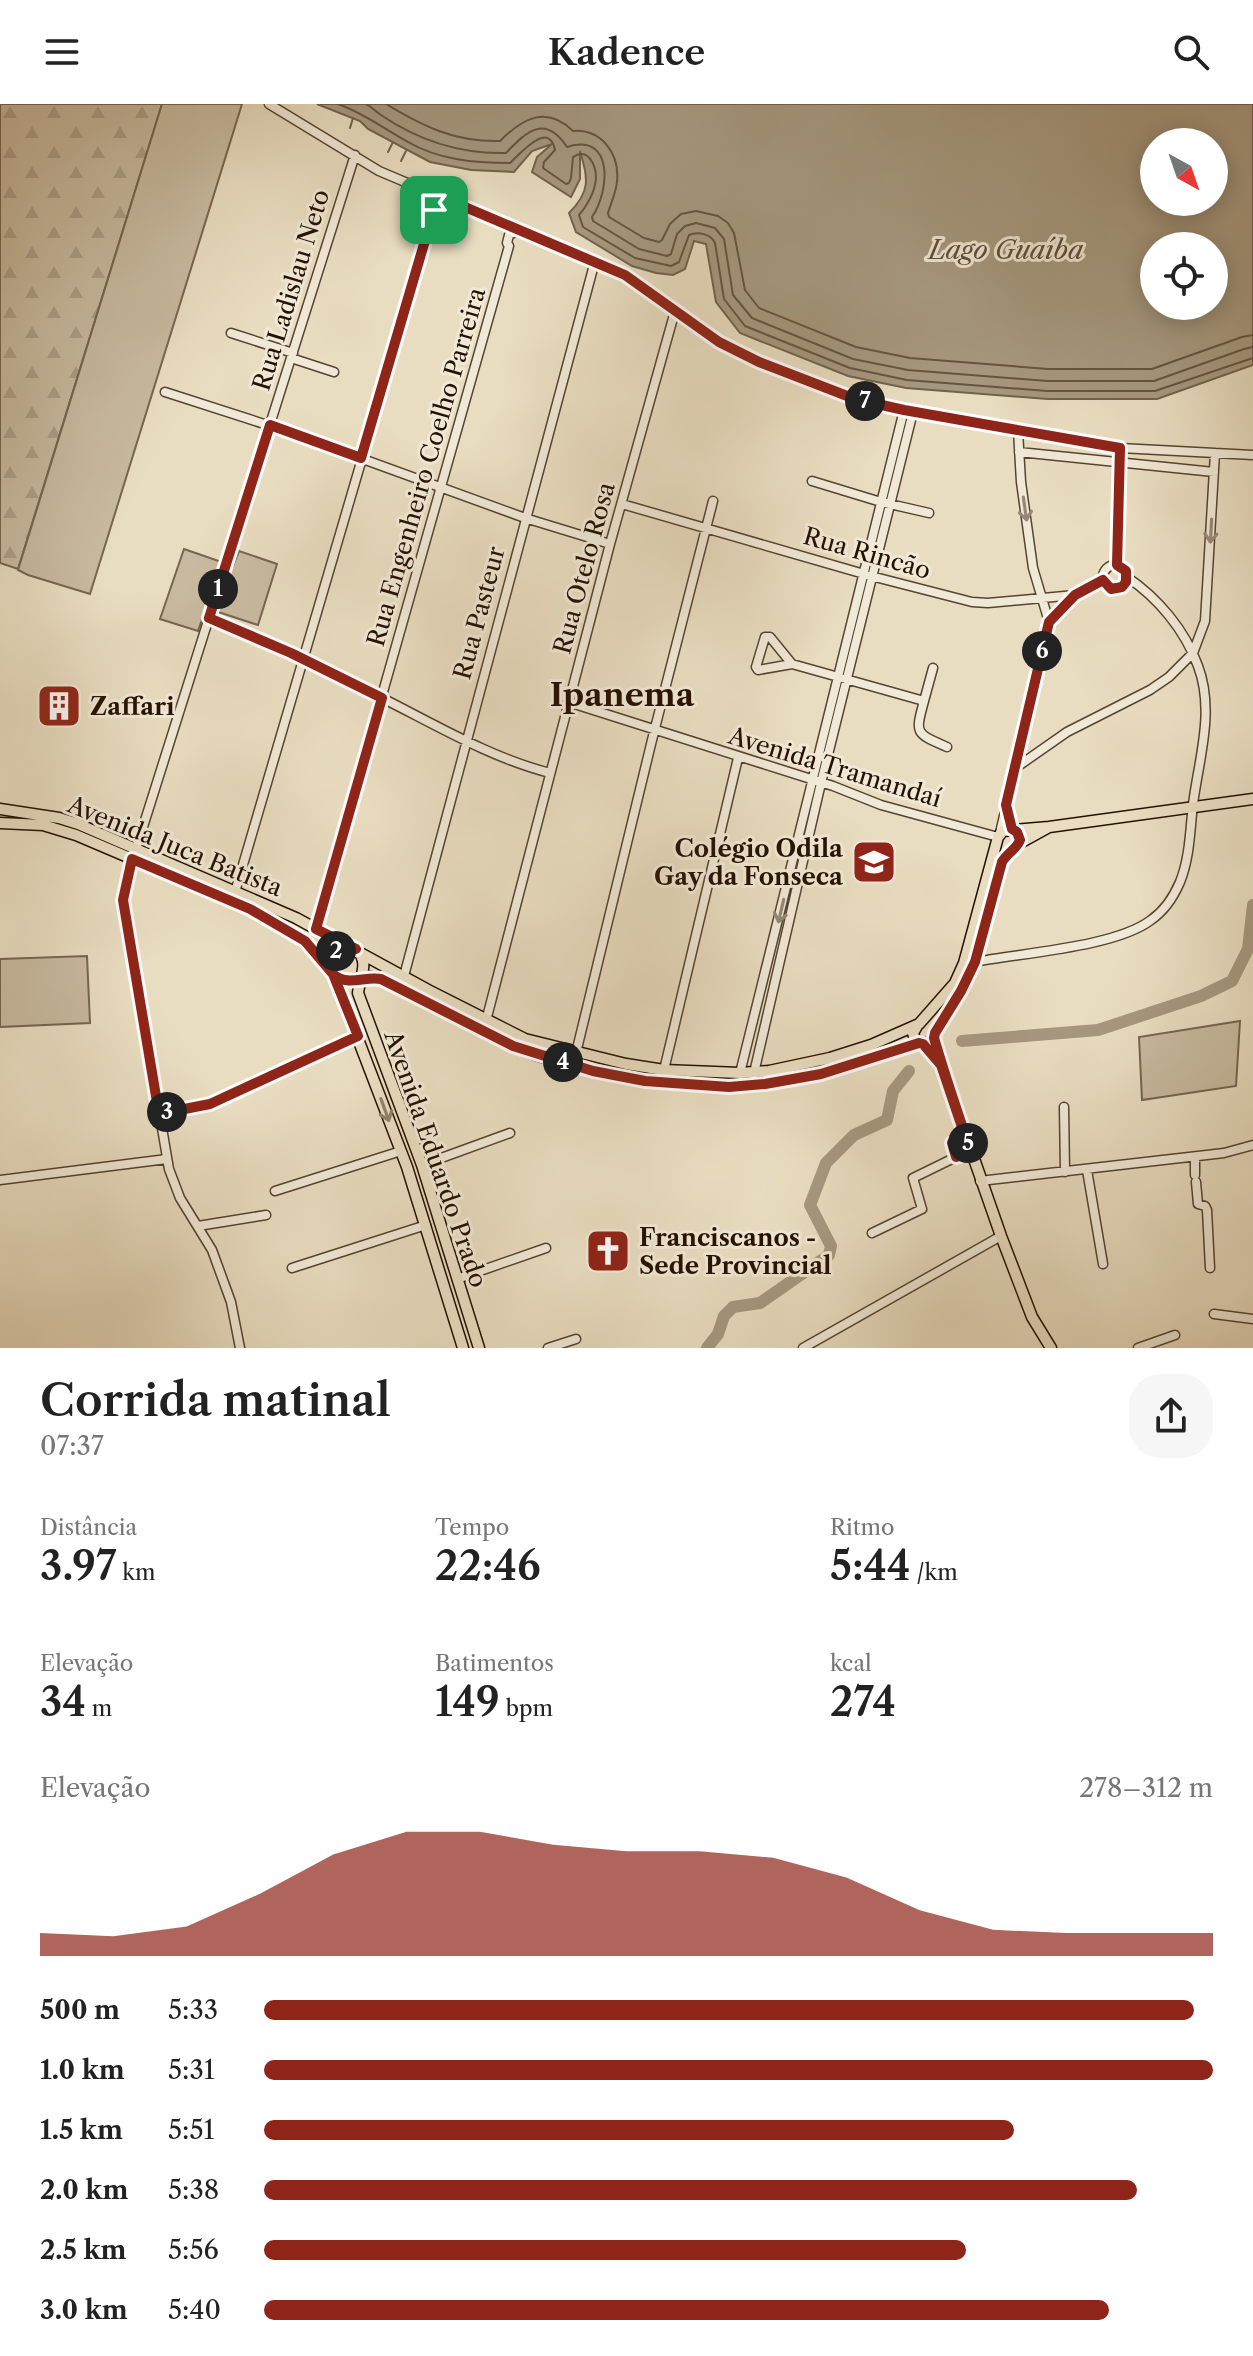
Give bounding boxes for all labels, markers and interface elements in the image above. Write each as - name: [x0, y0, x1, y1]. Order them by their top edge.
- icon: menu: [40, 30, 84, 74]
- text: Kadence: [548, 30, 705, 74]
- icon: search: [1169, 30, 1213, 74]
- north arrow: [1140, 128, 1228, 216]
- map controls: [1140, 128, 1228, 320]
- pin: [400, 176, 468, 244]
- street label: Rua Ladislau Neto: [247, 186, 335, 394]
- icon: arrive: [412, 188, 456, 232]
- button: locate: [1140, 232, 1228, 320]
- water label: Lago Guaíba: [926, 234, 1084, 266]
- street label: Rua Engenheiro Coelho Parreira: [361, 284, 491, 650]
- pin: 7: [845, 381, 885, 421]
- text: 7: [859, 387, 871, 414]
- street label: Rua Otelo Rosa: [547, 479, 621, 657]
- one-way arrow: [1018, 496, 1033, 521]
- one-way arrow: [1203, 517, 1218, 544]
- street label: Rua Rincão: [800, 521, 934, 585]
- street label: Rua Pasteur: [447, 543, 511, 683]
- pin: 1: [198, 569, 238, 609]
- text: 1: [213, 575, 223, 602]
- pin: 6: [1022, 631, 1062, 671]
- text: 6: [1035, 637, 1049, 664]
- district label: Ipanema: [550, 675, 695, 714]
- building icon: Zaffari: [35, 682, 83, 730]
- place label: Zaffari: [90, 692, 175, 721]
- street label: Avenida Tramandaí: [724, 721, 945, 813]
- street label: Avenida Juca Batista: [63, 789, 287, 902]
- place label: Colégio Odila Gay da Fonseca: [654, 834, 844, 891]
- school or university icon: Colégio Odila Gay da Fonseca: [850, 838, 898, 886]
- one-way arrow: [773, 897, 788, 923]
- pin: 2: [316, 931, 356, 971]
- text: 2: [330, 937, 343, 964]
- street label: Avenida Eduardo Prado: [378, 1026, 494, 1291]
- pin: 4: [543, 1042, 583, 1082]
- text: 4: [556, 1048, 570, 1075]
- pin: 3: [147, 1092, 187, 1132]
- one-way arrow: [379, 1097, 393, 1122]
- text: 3: [161, 1098, 173, 1125]
- pin: 5: [948, 1123, 988, 1163]
- text: 5: [962, 1129, 974, 1156]
- place label: Franciscanos - Sede Provincial: [639, 1223, 832, 1280]
- church icon: Franciscanos - Sede Provincial: [584, 1227, 632, 1275]
- text: Corrida matinal: [40, 1373, 391, 1427]
- button: share: [1129, 1374, 1213, 1458]
- text: 07:37: [40, 1430, 104, 1462]
- text: Distância: [40, 1514, 137, 1541]
- text: Tempo: [435, 1514, 509, 1541]
- text: Ritmo: [830, 1514, 895, 1541]
- text: 3.97: [40, 1541, 116, 1590]
- text: 22:46: [435, 1541, 541, 1590]
- text: 5:44: [830, 1541, 911, 1590]
- text: km: [116, 1559, 156, 1586]
- text: /km: [911, 1559, 958, 1586]
- text: Elevação: [40, 1650, 133, 1677]
- text: Batimentos: [435, 1650, 554, 1677]
- text: kcal: [830, 1650, 872, 1677]
- text: 34: [40, 1677, 86, 1726]
- text: 149: [435, 1677, 500, 1726]
- text: 274: [830, 1677, 896, 1726]
- text: m: [86, 1695, 112, 1722]
- text: bpm: [500, 1695, 553, 1722]
- text: Elevação: [40, 1772, 150, 1804]
- text: 278–312 m: [1079, 1772, 1213, 1804]
- text: 500 m: [40, 1994, 120, 2026]
- text: 5:33: [168, 1994, 218, 2026]
- text: 1.0 km: [40, 2054, 125, 2086]
- text: 5:31: [168, 2054, 215, 2086]
- text: 1.5 km: [40, 2114, 123, 2146]
- text: 5:51: [168, 2114, 214, 2146]
- text: 2.0 km: [40, 2174, 128, 2206]
- text: 5:38: [168, 2174, 219, 2206]
- text: 2.5 km: [40, 2234, 126, 2266]
- text: 5:56: [168, 2234, 219, 2266]
- text: 3.0 km: [40, 2294, 128, 2326]
- text: 5:40: [168, 2294, 221, 2326]

